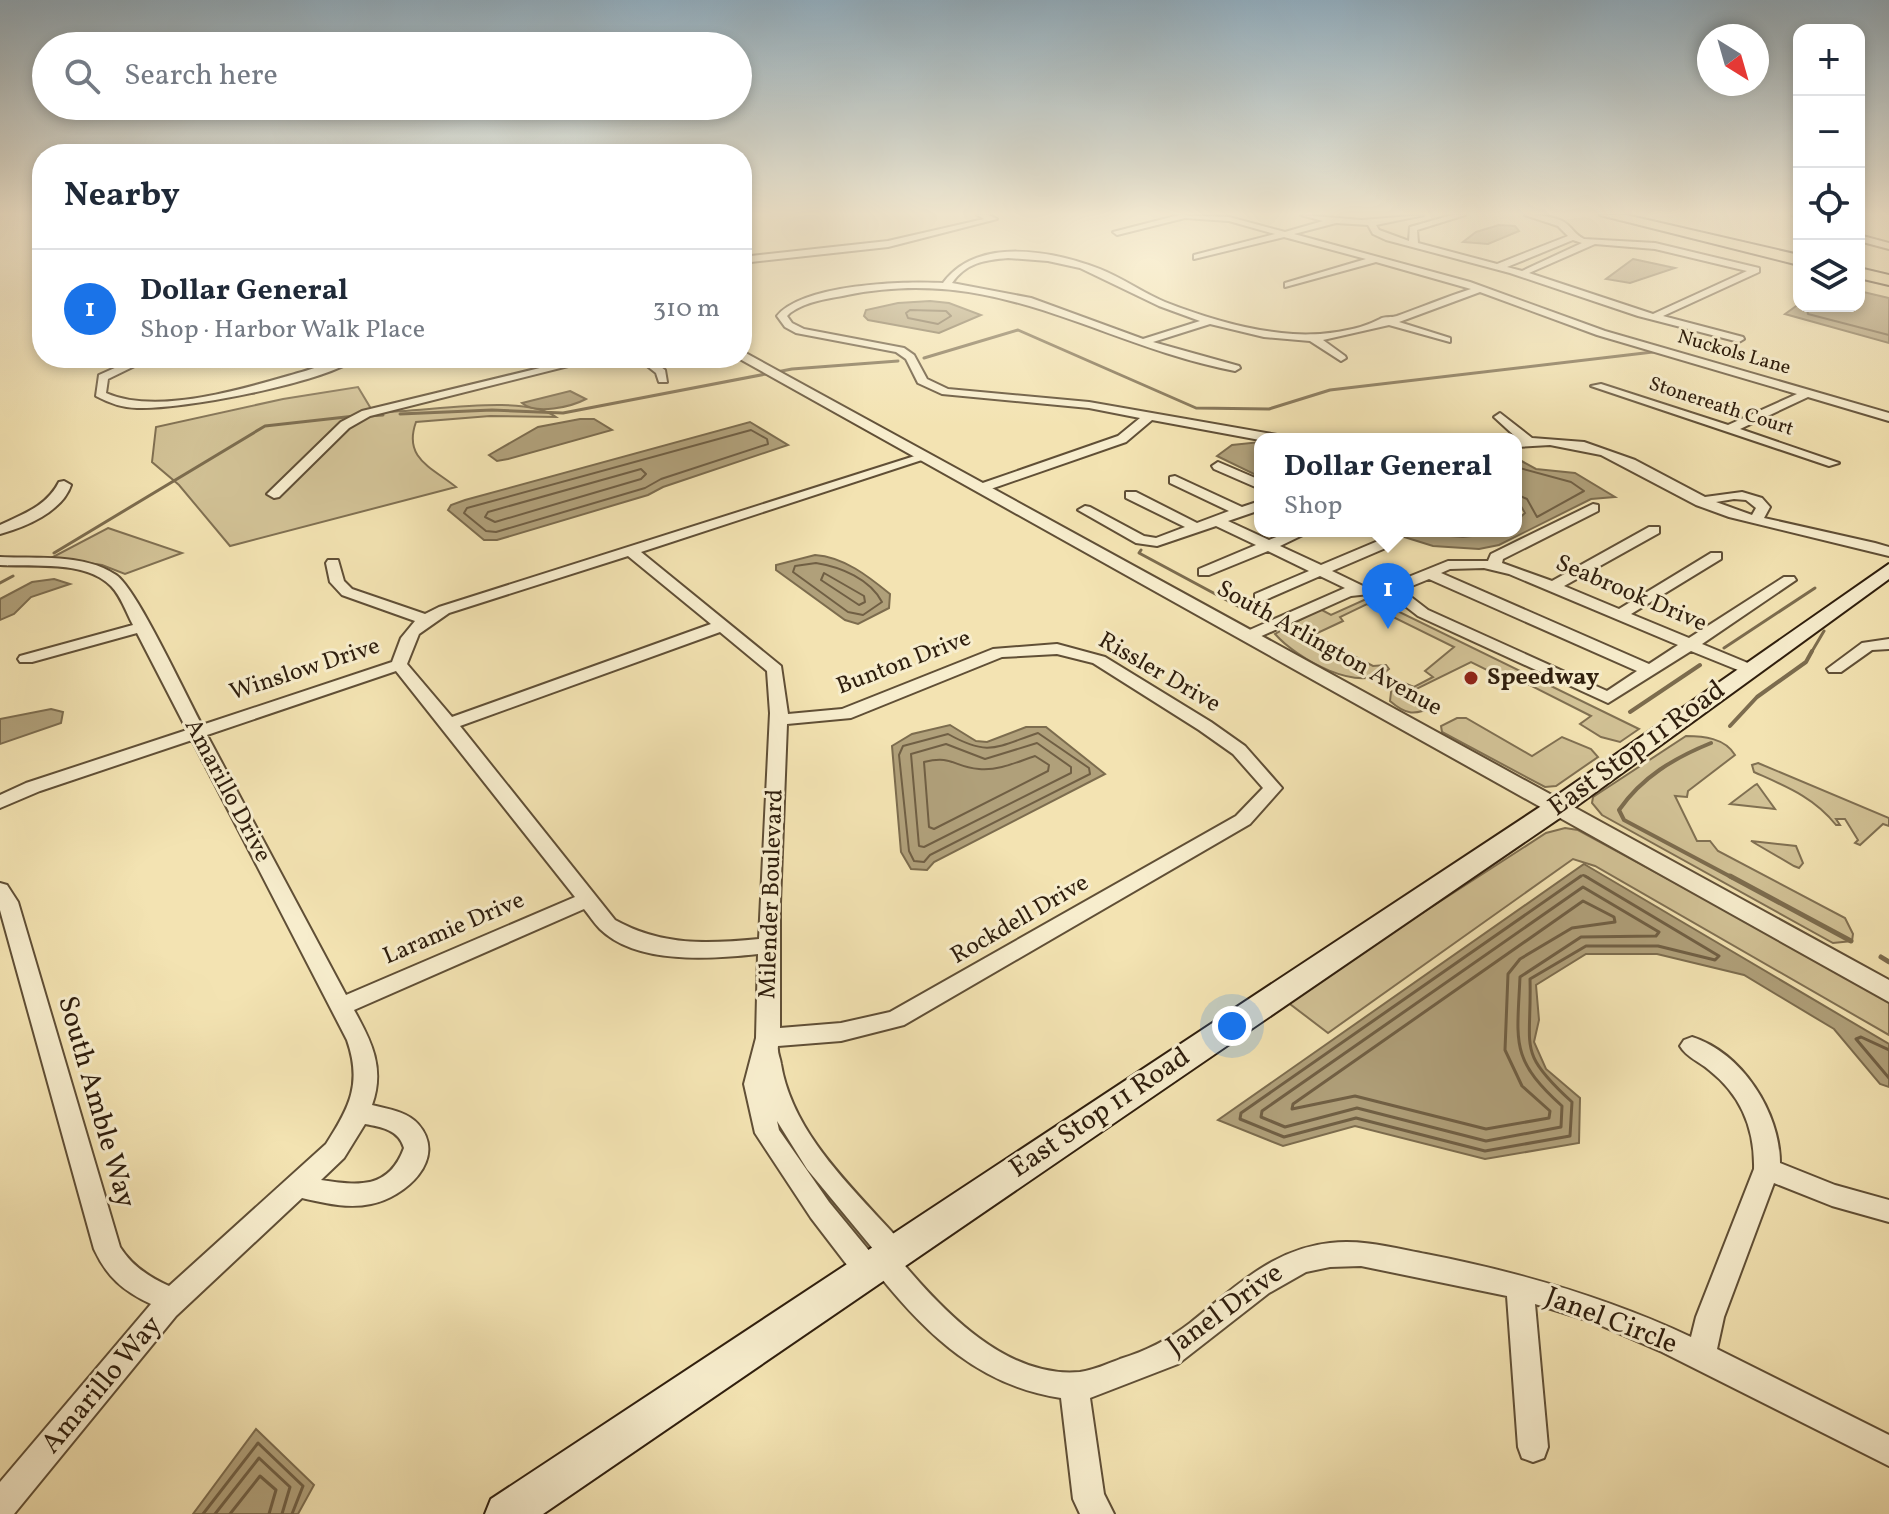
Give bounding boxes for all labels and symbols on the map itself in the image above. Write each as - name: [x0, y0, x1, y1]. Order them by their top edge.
- north arrow: [1697, 24, 1769, 96]
- street label: Nuckols Lane: [1674, 323, 1794, 383]
- street label: Stonereath Court: [1645, 370, 1797, 444]
- street label: Seabrook Drive: [1550, 547, 1712, 641]
- pin: 1: [1362, 563, 1414, 629]
- street label: South Arlington Avenue: [1210, 573, 1448, 725]
- street label: Bunton Drive: [832, 622, 976, 704]
- street label: Rissler Drive: [1092, 624, 1226, 722]
- street label: Winslow Drive: [225, 630, 385, 710]
- place label: Speedway: [1487, 661, 1600, 695]
- marker: Speedway: [1462, 669, 1480, 687]
- street label: East Stop 11 Road: [1540, 671, 1734, 827]
- street label: Amarillo Drive: [175, 713, 279, 869]
- street label: Milender Boulevard: [751, 788, 793, 1000]
- street label: Rockdell Drive: [945, 867, 1095, 973]
- street label: Laramie Drive: [378, 884, 530, 974]
- street label: South Amble Way: [47, 992, 145, 1212]
- your location: [1212, 1006, 1252, 1046]
- street label: East Stop 11 Road: [1002, 1038, 1198, 1188]
- street label: Janel Drive: [1159, 1254, 1291, 1366]
- street label: Janel Circle: [1539, 1278, 1683, 1364]
- street label: Amarillo Way: [33, 1308, 171, 1462]

